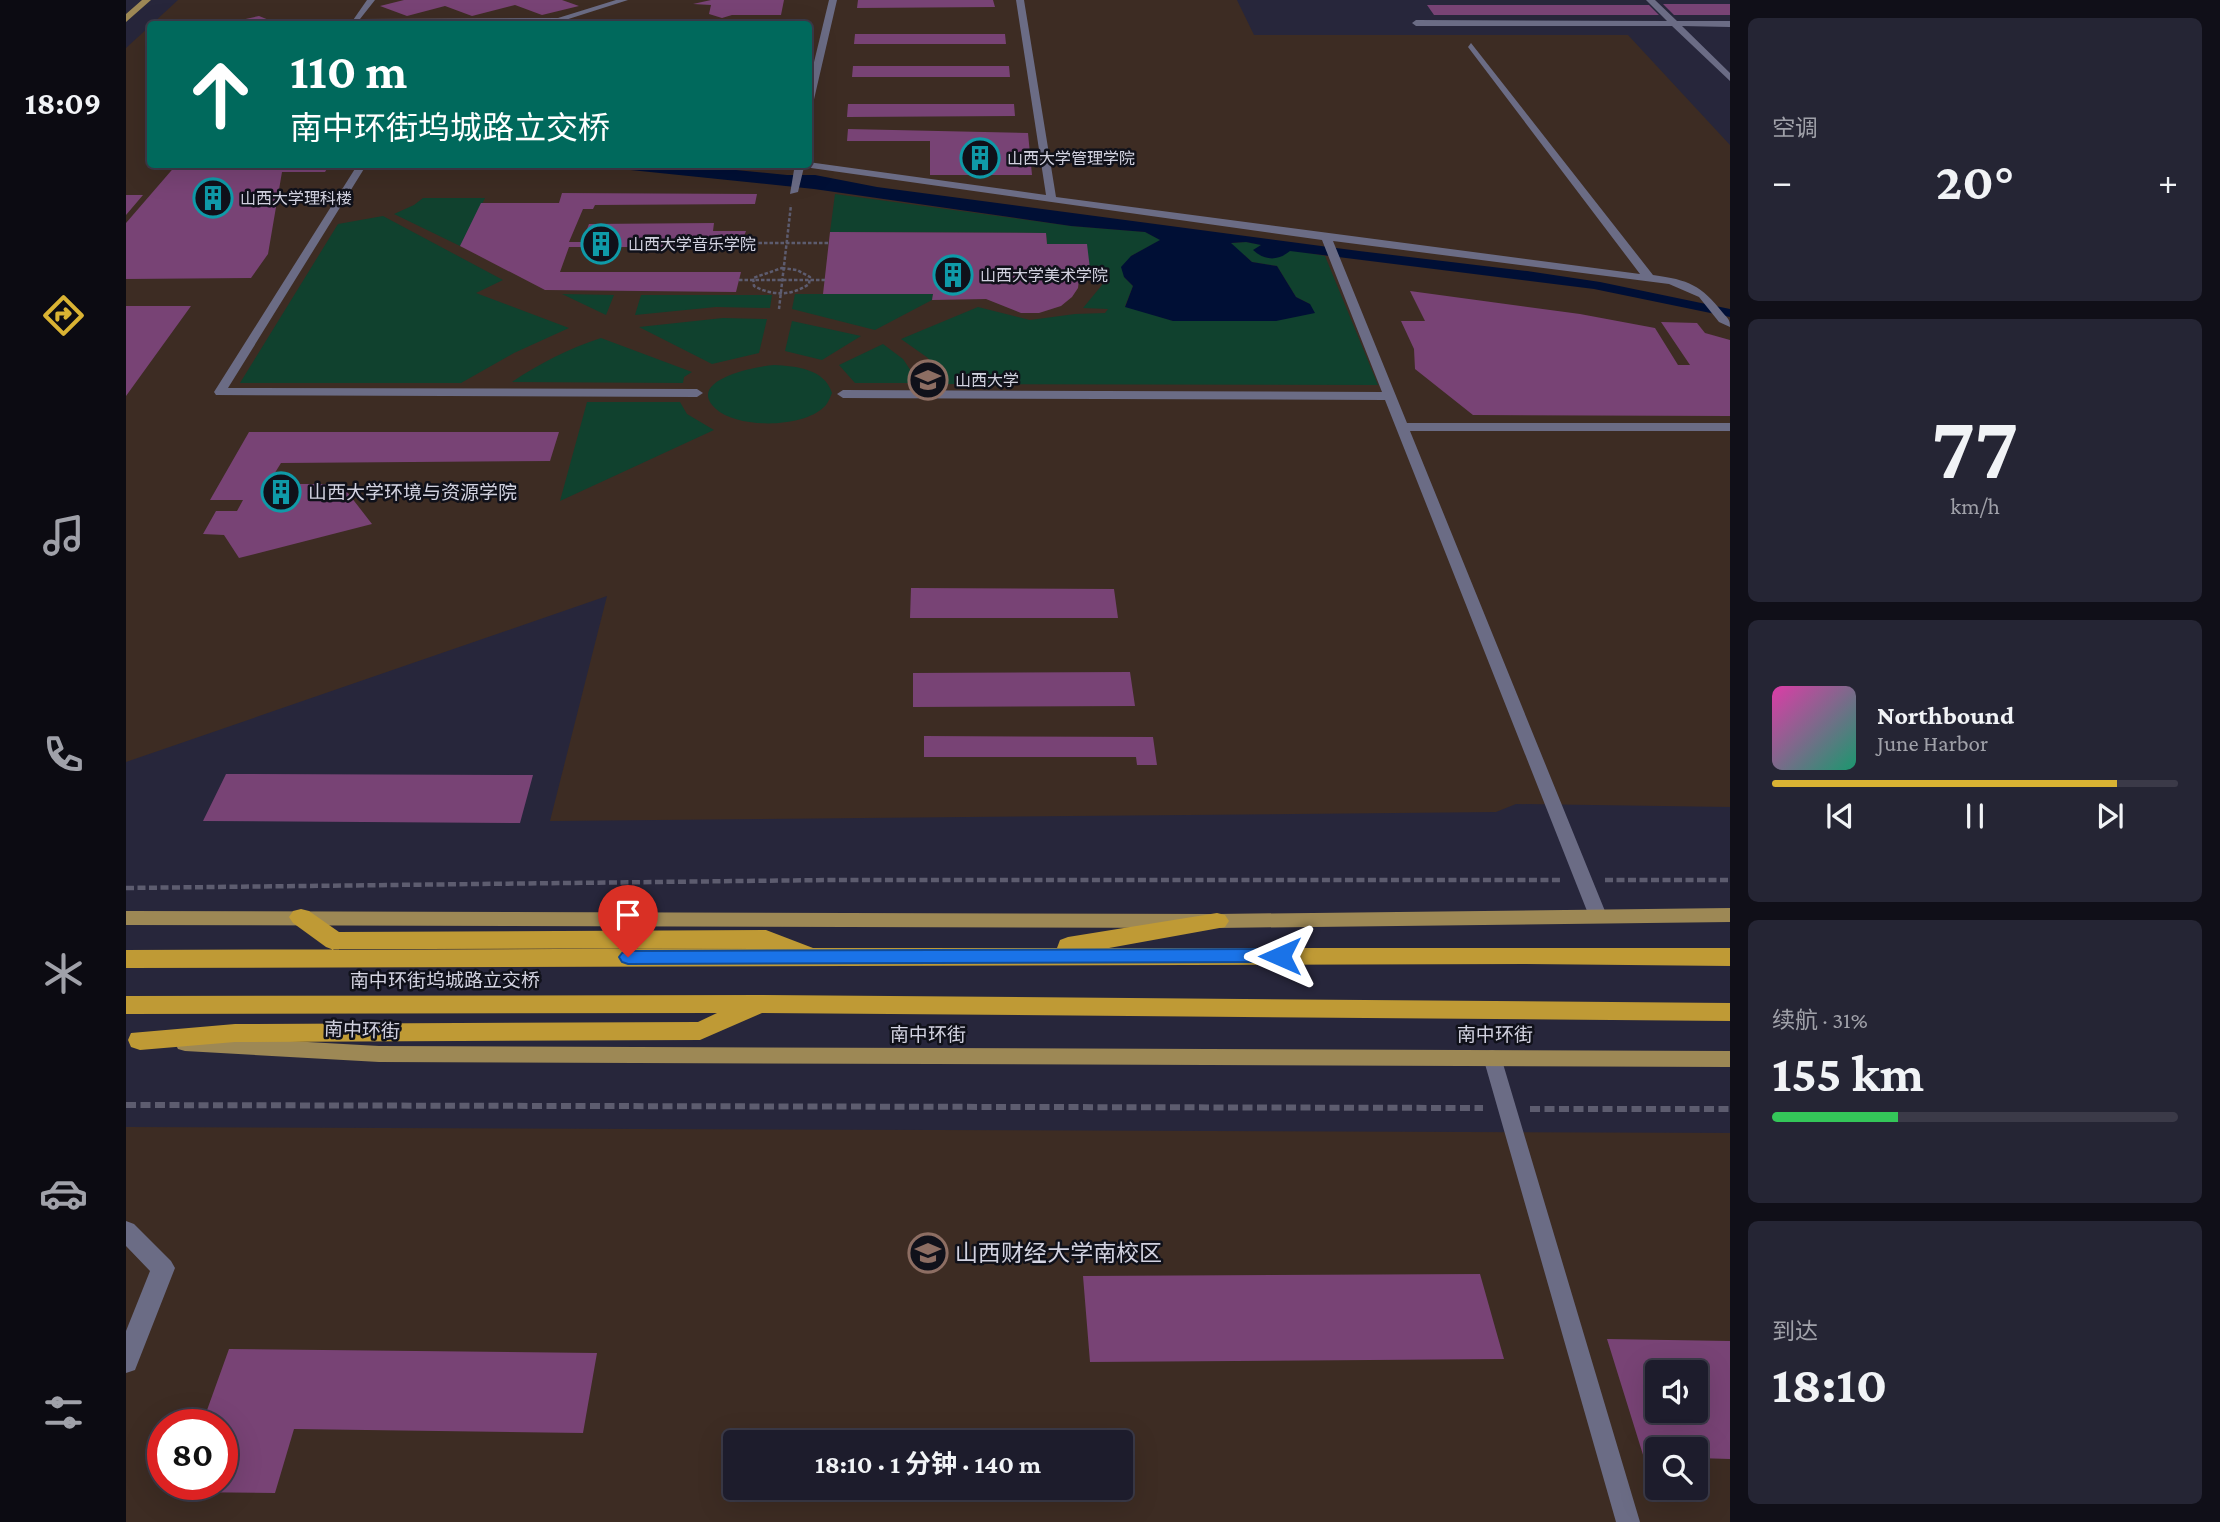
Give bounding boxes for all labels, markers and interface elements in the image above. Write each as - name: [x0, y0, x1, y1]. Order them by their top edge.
- text: 110 m: [290, 44, 407, 99]
- icon: ahead: [175, 49, 266, 140]
- text: 18:09: [25, 85, 101, 121]
- text: 南中环街坞城路立交桥: [290, 110, 610, 146]
- text: 空调: [1772, 115, 1818, 141]
- building icon: 山西大学管理学院: [959, 137, 1001, 179]
- place label: 山西大学管理学院: [1007, 150, 1135, 167]
- text: 20°: [1936, 152, 2014, 210]
- text: −: [1772, 160, 1792, 202]
- text: +: [2158, 160, 2178, 202]
- building icon: 山西大学理科楼: [192, 177, 234, 219]
- place label: 山西大学理科楼: [240, 190, 352, 207]
- building icon: 山西大学音乐学院: [580, 223, 622, 265]
- place label: 山西大学音乐学院: [628, 236, 756, 253]
- building icon: 山西大学美术学院: [932, 254, 974, 296]
- place label: 山西大学美术学院: [980, 267, 1108, 284]
- icon: directions: [39, 291, 88, 340]
- school or university icon: 山西大学: [907, 359, 949, 401]
- place label: 山西大学: [955, 372, 1019, 389]
- text: 77: [1931, 396, 2019, 498]
- building icon: 山西大学环境与资源学院: [260, 471, 302, 513]
- place label: 山西大学环境与资源学院: [308, 482, 517, 503]
- text: km/h: [1950, 493, 2000, 519]
- icon: music: [39, 511, 88, 560]
- text: Northbound: [1877, 701, 2014, 730]
- icon: phone: [39, 730, 88, 779]
- text: June Harbor: [1877, 730, 1988, 756]
- icon: previous: [1821, 797, 1859, 835]
- icon: pause: [1956, 797, 1994, 835]
- icon: next: [2091, 797, 2129, 835]
- pin: [598, 885, 658, 957]
- icon: arrive: [609, 896, 647, 934]
- position arrow: [1243, 919, 1317, 993]
- icon: climate: [39, 949, 88, 998]
- street label: 南中环街坞城路立交桥: [350, 970, 540, 991]
- text: 续航 · 31%: [1772, 1007, 1868, 1033]
- street label: 南中环街: [324, 1018, 400, 1042]
- street label: 南中环街: [890, 1024, 966, 1045]
- street label: 南中环街: [1457, 1024, 1533, 1045]
- text: 155 km: [1772, 1044, 1924, 1102]
- icon: car: [39, 1169, 88, 1218]
- school or university icon: 山西财经大学南校区: [907, 1232, 949, 1274]
- place label: 山西财经大学南校区: [955, 1240, 1162, 1266]
- text: 到达: [1772, 1318, 1818, 1344]
- text: 18:10: [1772, 1355, 1887, 1413]
- map controls: [1645, 1360, 1708, 1500]
- button: sound: [1645, 1360, 1708, 1423]
- icon: filters: [39, 1388, 88, 1437]
- speed limit sign: 80: [147, 1409, 238, 1500]
- button: search: [1645, 1437, 1708, 1500]
- text: 18:10 · 1 分钟 · 140 m: [815, 1450, 1041, 1479]

